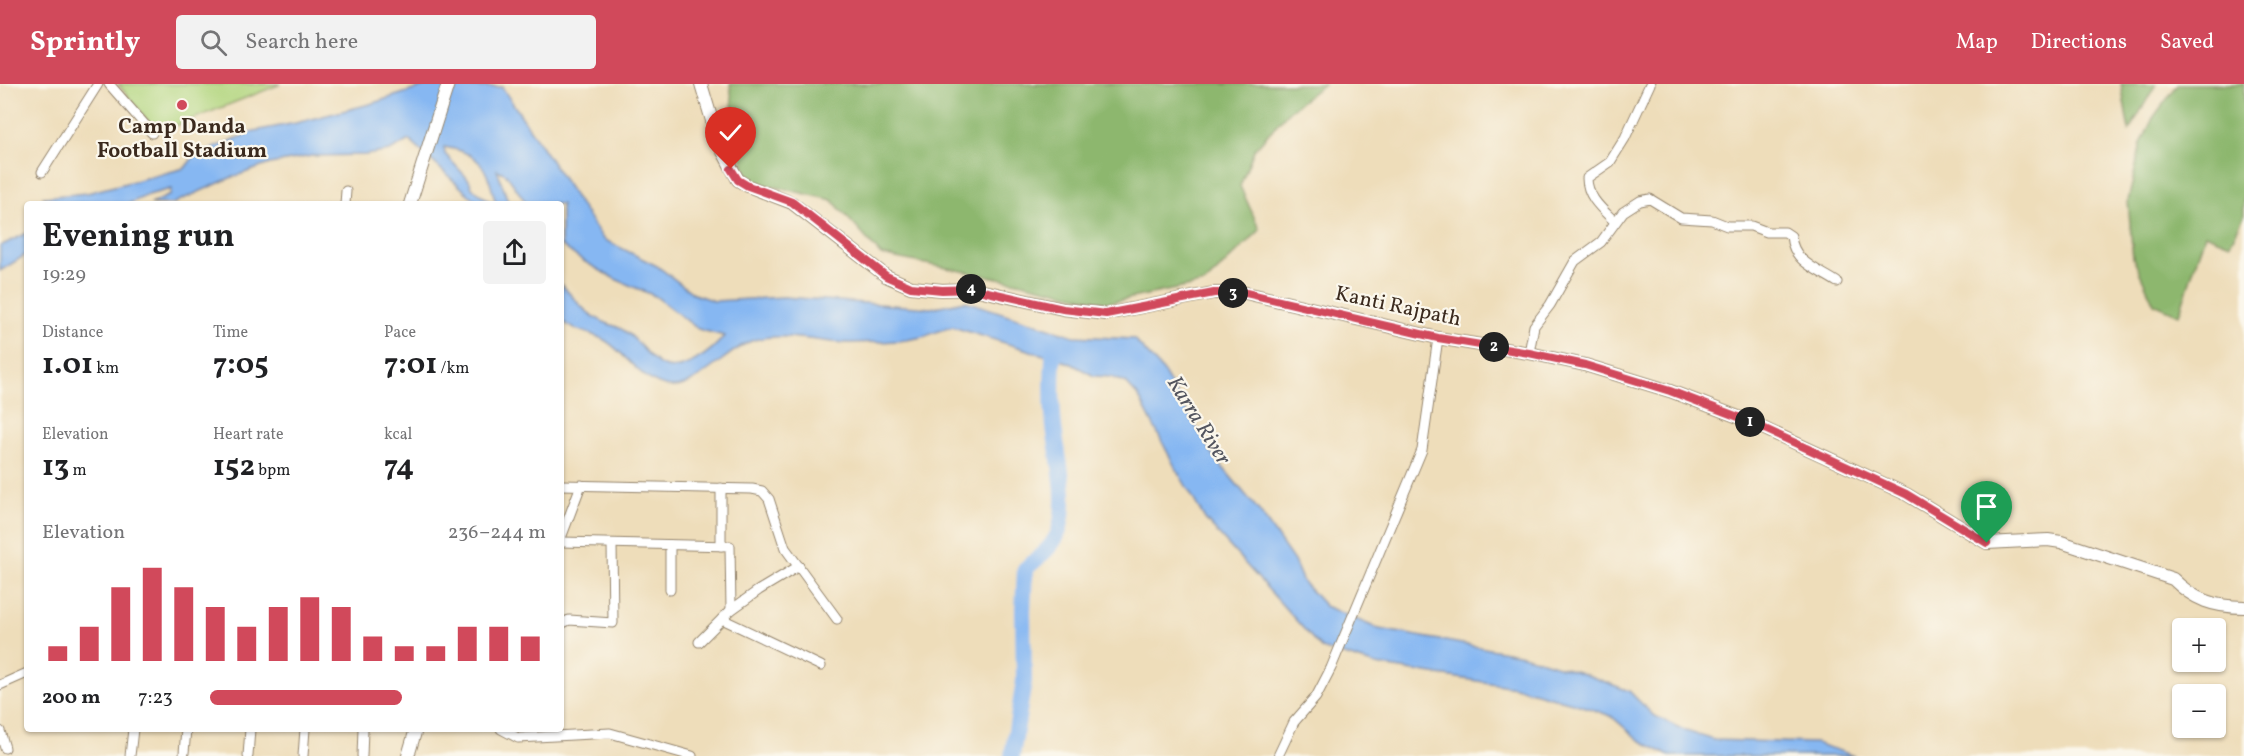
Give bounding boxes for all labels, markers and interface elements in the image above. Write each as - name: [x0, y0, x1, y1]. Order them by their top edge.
- search box: [176, 15, 596, 69]
- text: Sprintly: [30, 23, 140, 62]
- icon: search: [197, 26, 230, 59]
- text: Search here: [245, 27, 358, 58]
- text: Map: [1956, 28, 1998, 57]
- text: Directions: [2031, 28, 2127, 57]
- text: Saved: [2160, 28, 2214, 57]
- marker: Camp Danda Football Stadium: [175, 98, 189, 112]
- pin: [705, 107, 756, 169]
- place label: Camp Danda Football Stadium: [97, 113, 267, 166]
- icon: check: [714, 116, 747, 149]
- text: Evening run: [42, 215, 235, 261]
- button: share: [483, 221, 546, 284]
- text: 19:29: [42, 261, 86, 289]
- pin: 4: [956, 274, 986, 304]
- text: 4: [966, 278, 976, 300]
- pin: 3: [1218, 278, 1248, 308]
- street label: Kanti Rajpath: [1332, 280, 1464, 334]
- text: 3: [1229, 282, 1237, 304]
- text: Distance: [42, 322, 103, 344]
- text: Time: [213, 322, 248, 344]
- text: Pace: [384, 322, 416, 344]
- pin: 2: [1479, 332, 1509, 362]
- text: 2: [1490, 336, 1498, 358]
- text: 1.01: [42, 344, 93, 386]
- text: 7:05: [213, 344, 269, 386]
- text: 7:01: [384, 344, 437, 386]
- text: km: [93, 358, 119, 380]
- text: /km: [437, 358, 469, 380]
- water label: Karra River: [1158, 370, 1238, 472]
- pin: 1: [1735, 407, 1765, 437]
- text: 1: [1747, 411, 1753, 433]
- text: Elevation: [42, 424, 109, 446]
- text: Heart rate: [213, 424, 284, 446]
- text: kcal: [384, 424, 412, 446]
- text: 13: [42, 446, 69, 488]
- text: 152: [213, 446, 255, 488]
- text: 74: [384, 446, 414, 488]
- text: m: [69, 460, 87, 482]
- text: bpm: [255, 460, 290, 482]
- pin: [1961, 481, 2012, 543]
- icon: arrive: [1970, 490, 2003, 523]
- text: Elevation: [42, 519, 125, 547]
- text: 236–244 m: [448, 519, 546, 547]
- map controls: [2172, 618, 2226, 738]
- button: +: [2172, 618, 2226, 672]
- text: 200 m: [42, 684, 100, 712]
- text: 7:23: [138, 684, 173, 712]
- button: −: [2172, 684, 2226, 738]

